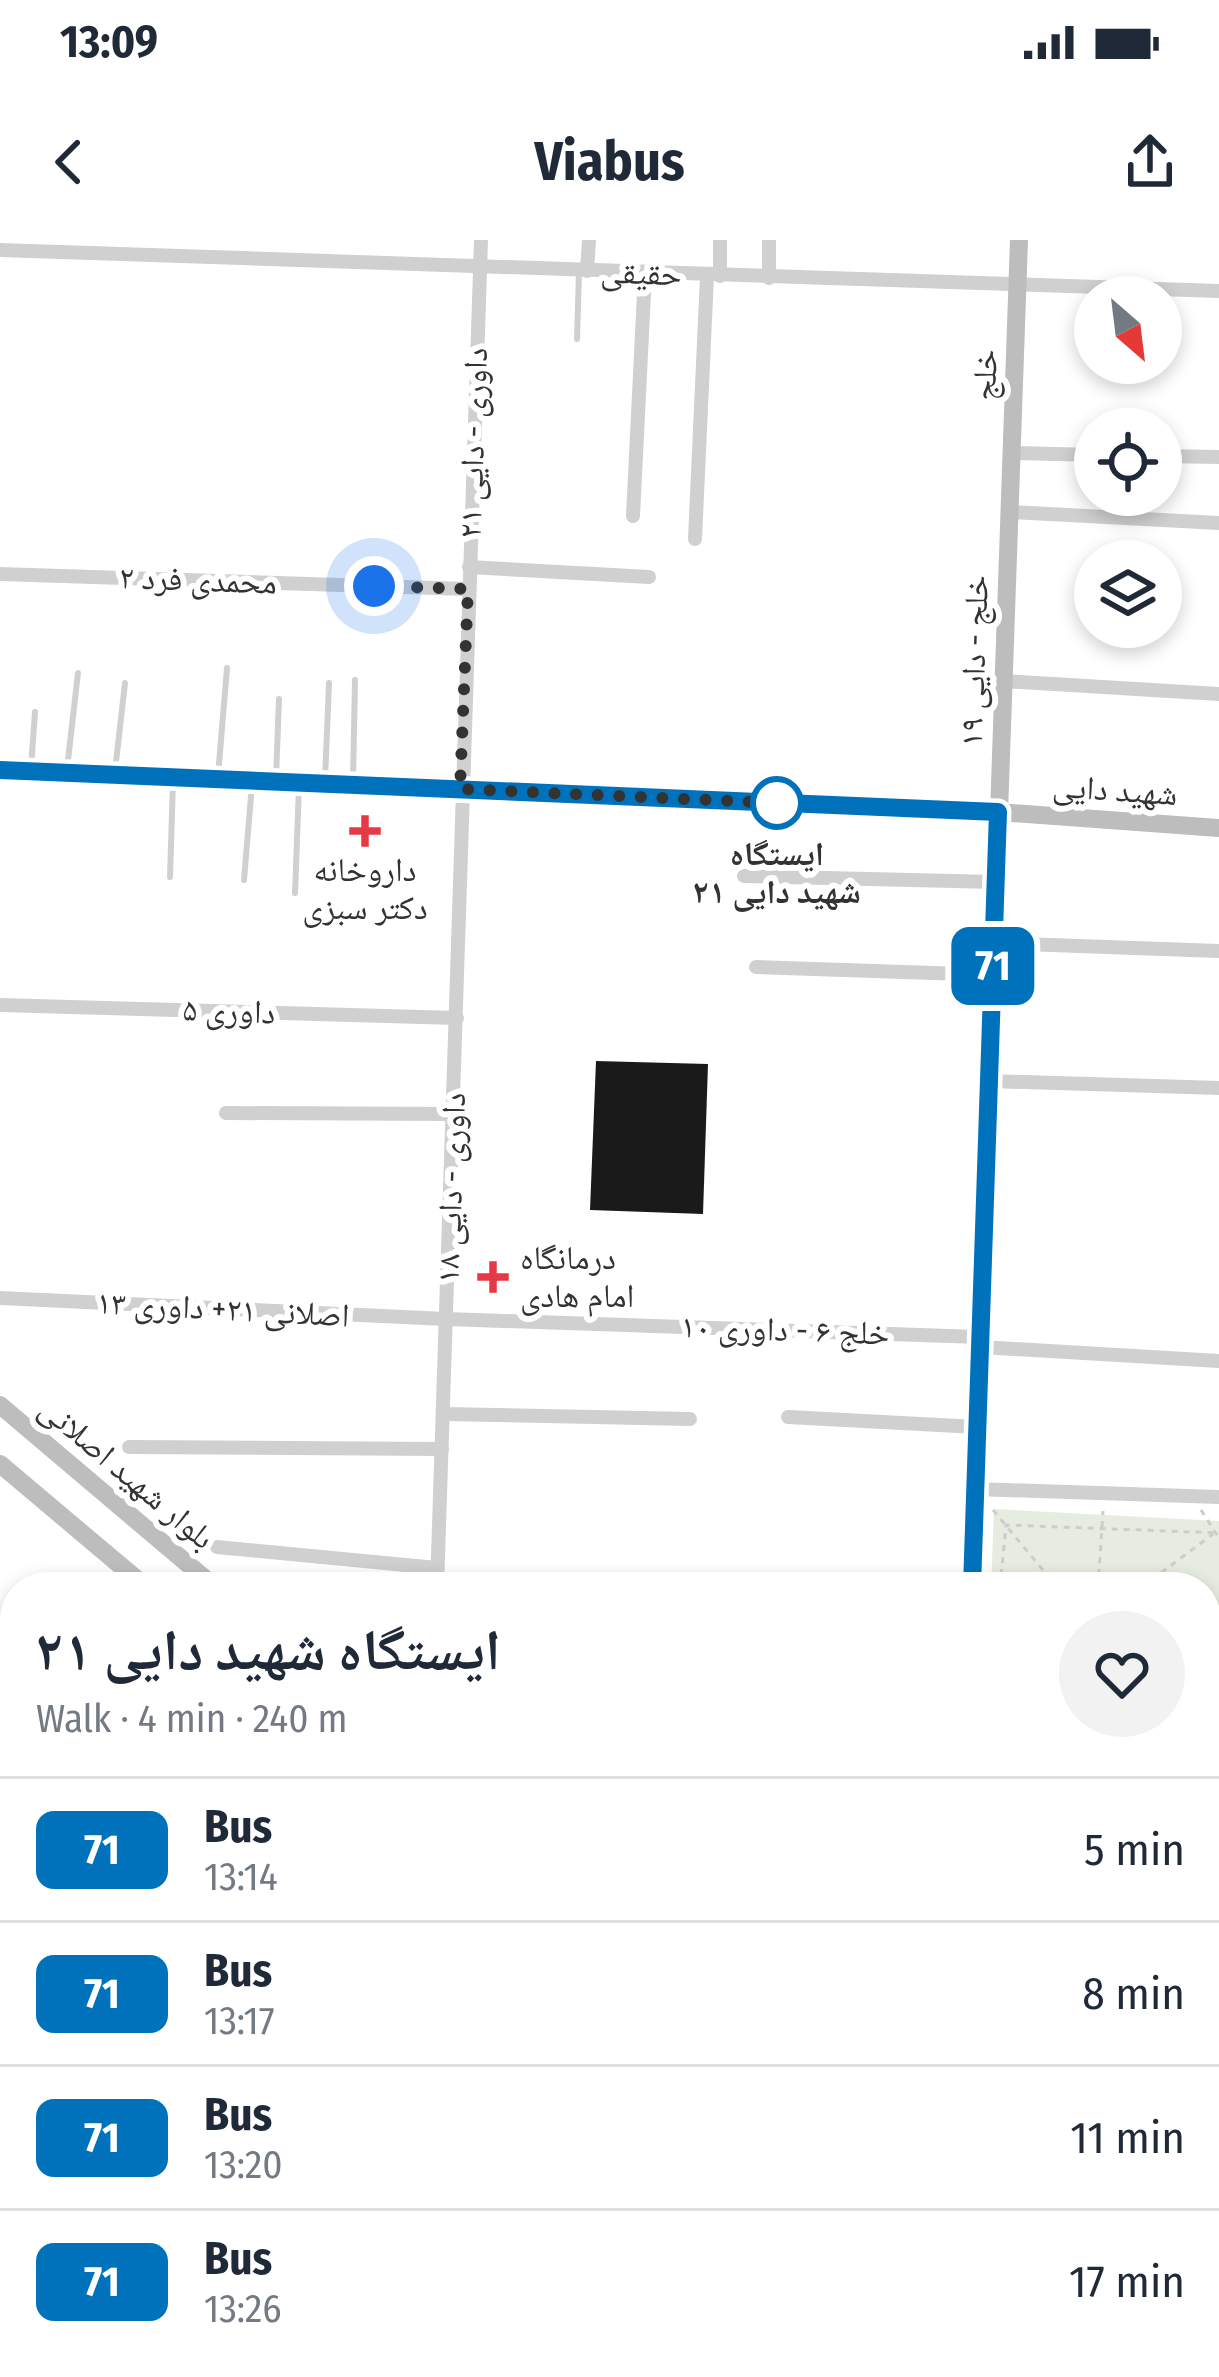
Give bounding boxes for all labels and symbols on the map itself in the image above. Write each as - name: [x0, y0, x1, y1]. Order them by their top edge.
- street label: حقیقی: [600, 252, 682, 294]
- north arrow: [1074, 276, 1182, 384]
- street label: داوری - دایی ۲۱: [450, 347, 496, 539]
- street label: خلج: [964, 349, 1007, 401]
- your location: [344, 556, 404, 616]
- street label: محمدی فرد ۲: [118, 557, 278, 603]
- street label: خلج - دایی ۱۹: [951, 575, 998, 748]
- street label: شهید دایی: [1051, 766, 1179, 814]
- marker: ایستگاه شهید دایی ۲۱: [752, 778, 802, 828]
- marker: داروخانه دکتر سبزی: [352, 818, 378, 844]
- place label: ایستگاه شهید دایی ۲۱: [693, 834, 861, 912]
- place label: داروخانه دکتر سبزی: [302, 850, 428, 928]
- line badge: 71: [939, 927, 1047, 1005]
- street label: داوری ۵: [182, 989, 276, 1033]
- street label: داوری - دایی ۱۸: [428, 1092, 474, 1284]
- place label: درمانگاه امام هادی: [520, 1238, 634, 1317]
- marker: درمانگاه امام هادی: [477, 1261, 509, 1293]
- street label: اصلانی ۲۱+ داوری ۱۳: [95, 1282, 351, 1336]
- street label: خلج ۶ - داوری ۱۰: [680, 1306, 890, 1355]
- street label: بلوار شهید اصلانی: [31, 1388, 223, 1558]

